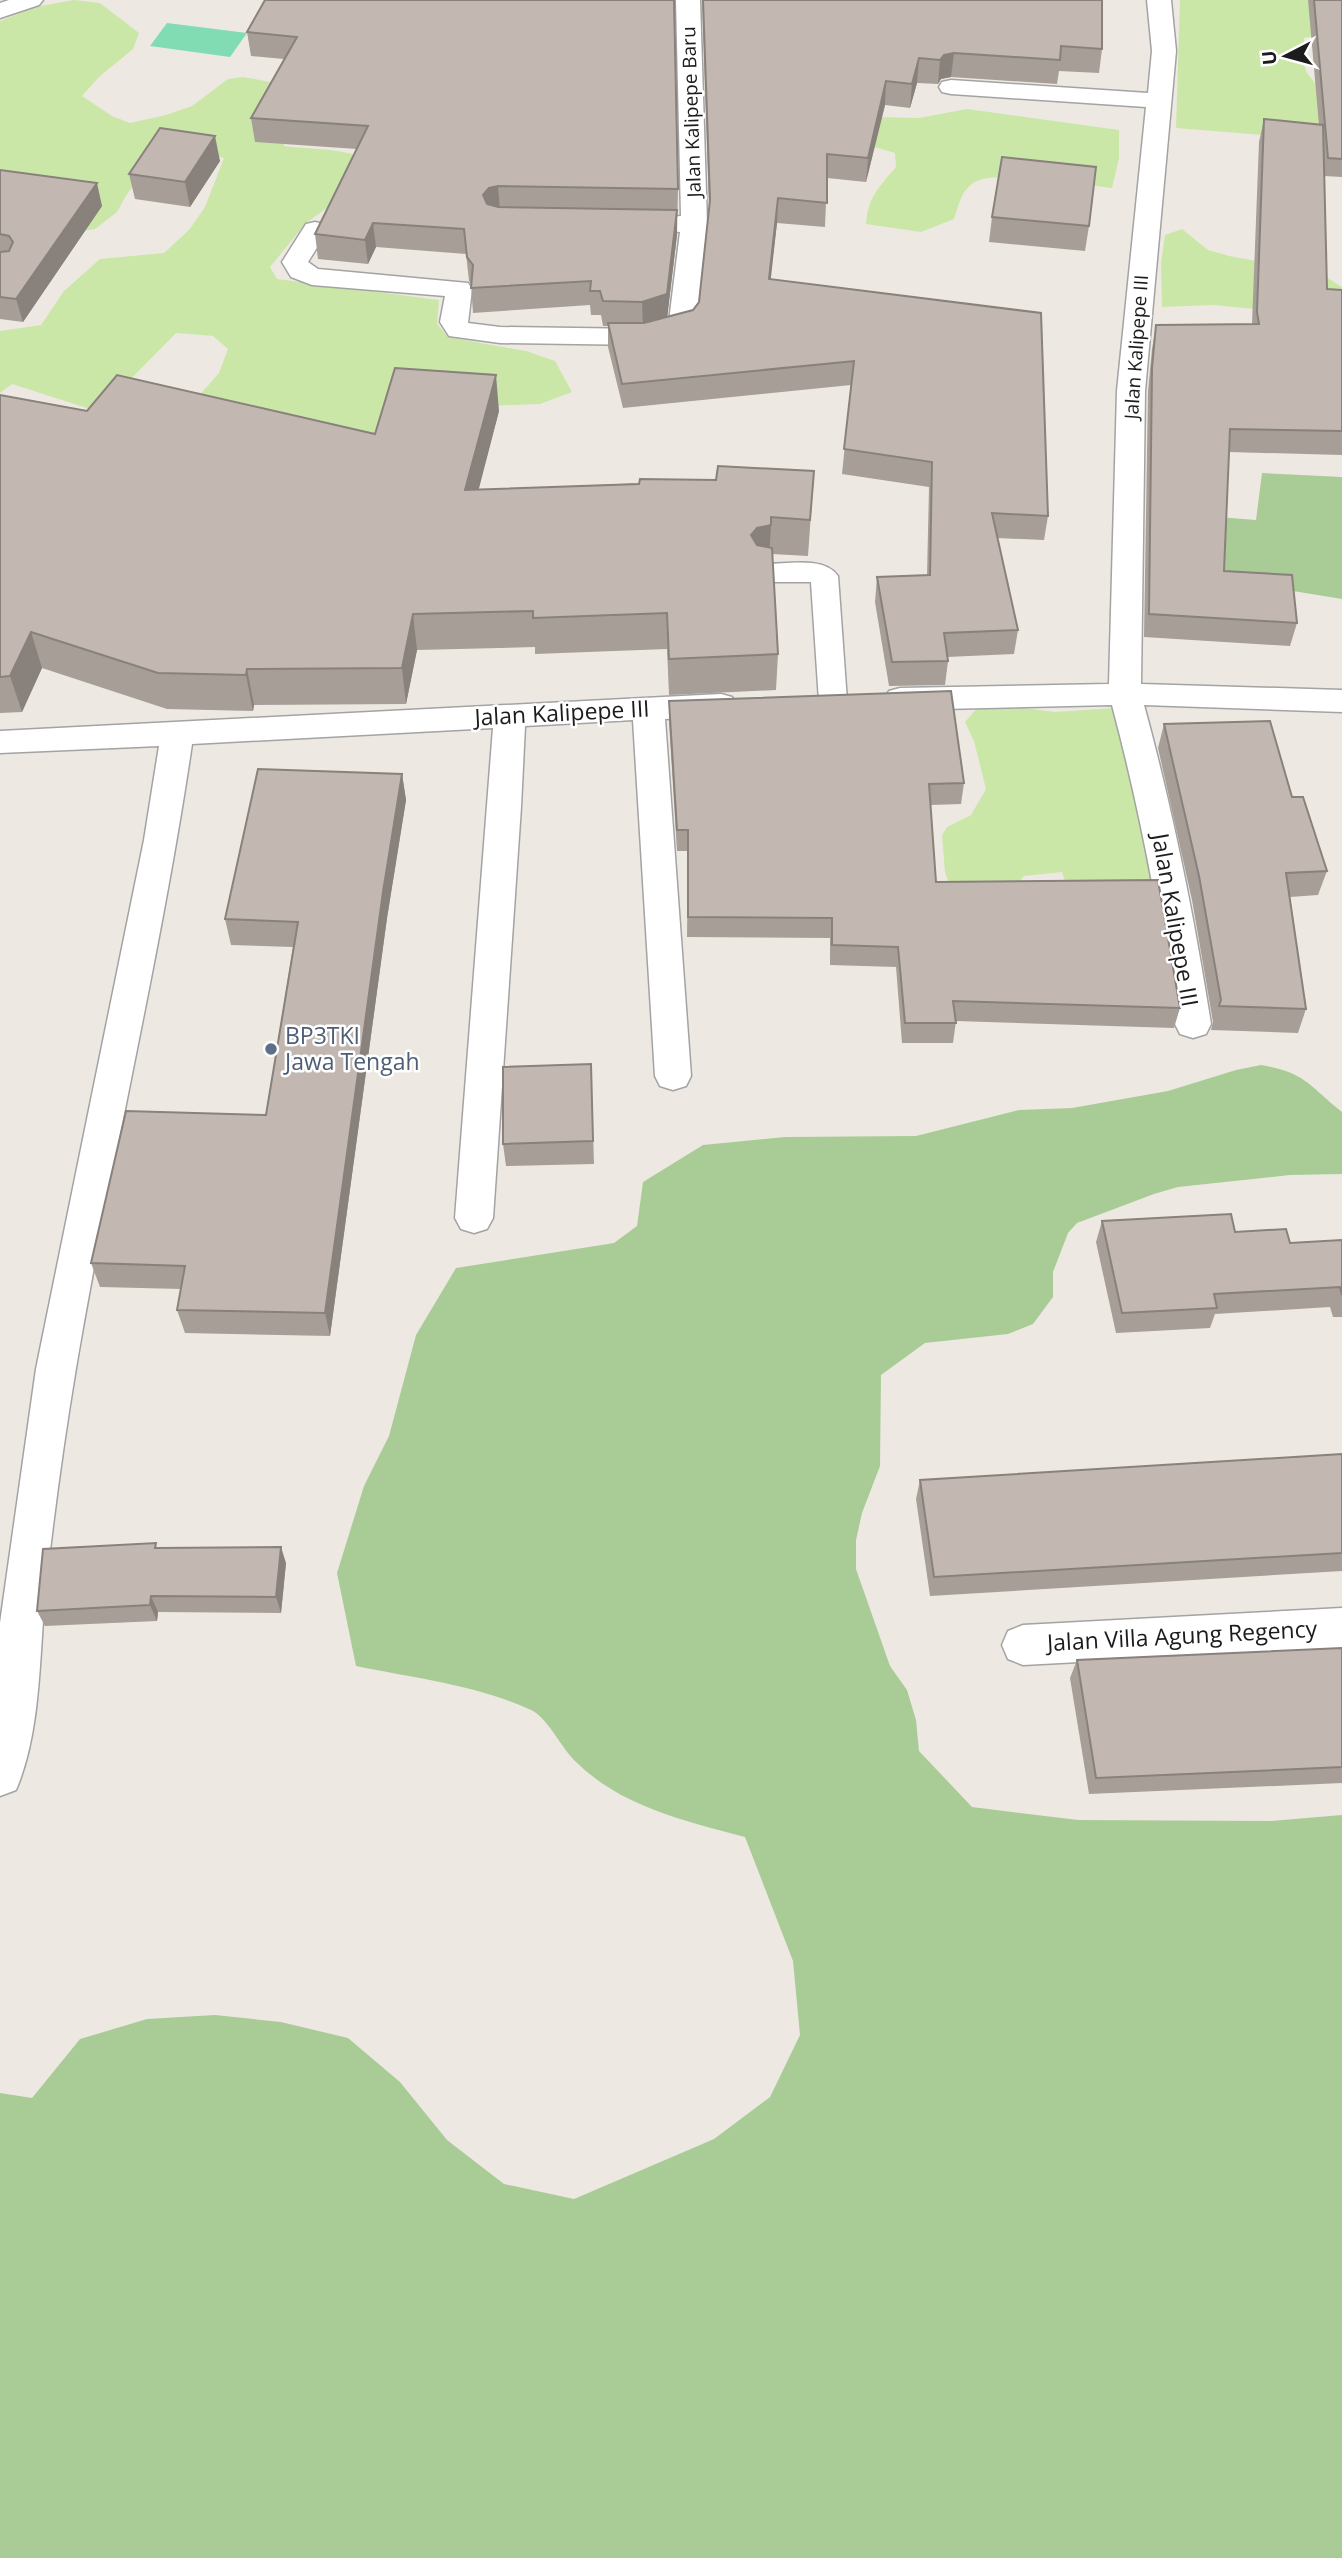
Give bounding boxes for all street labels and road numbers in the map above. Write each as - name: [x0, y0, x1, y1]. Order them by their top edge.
- street label: Jalan Kalipepe Baru: [675, 26, 707, 200]
- street label: Jalan Kalipepe III: [1118, 274, 1154, 422]
- street label: Jalan Kalipepe III: [472, 691, 650, 733]
- street label: Jalan Kalipepe III: [1145, 829, 1207, 1009]
- street label: Jalan Villa Agung Regency: [1044, 1612, 1318, 1658]

